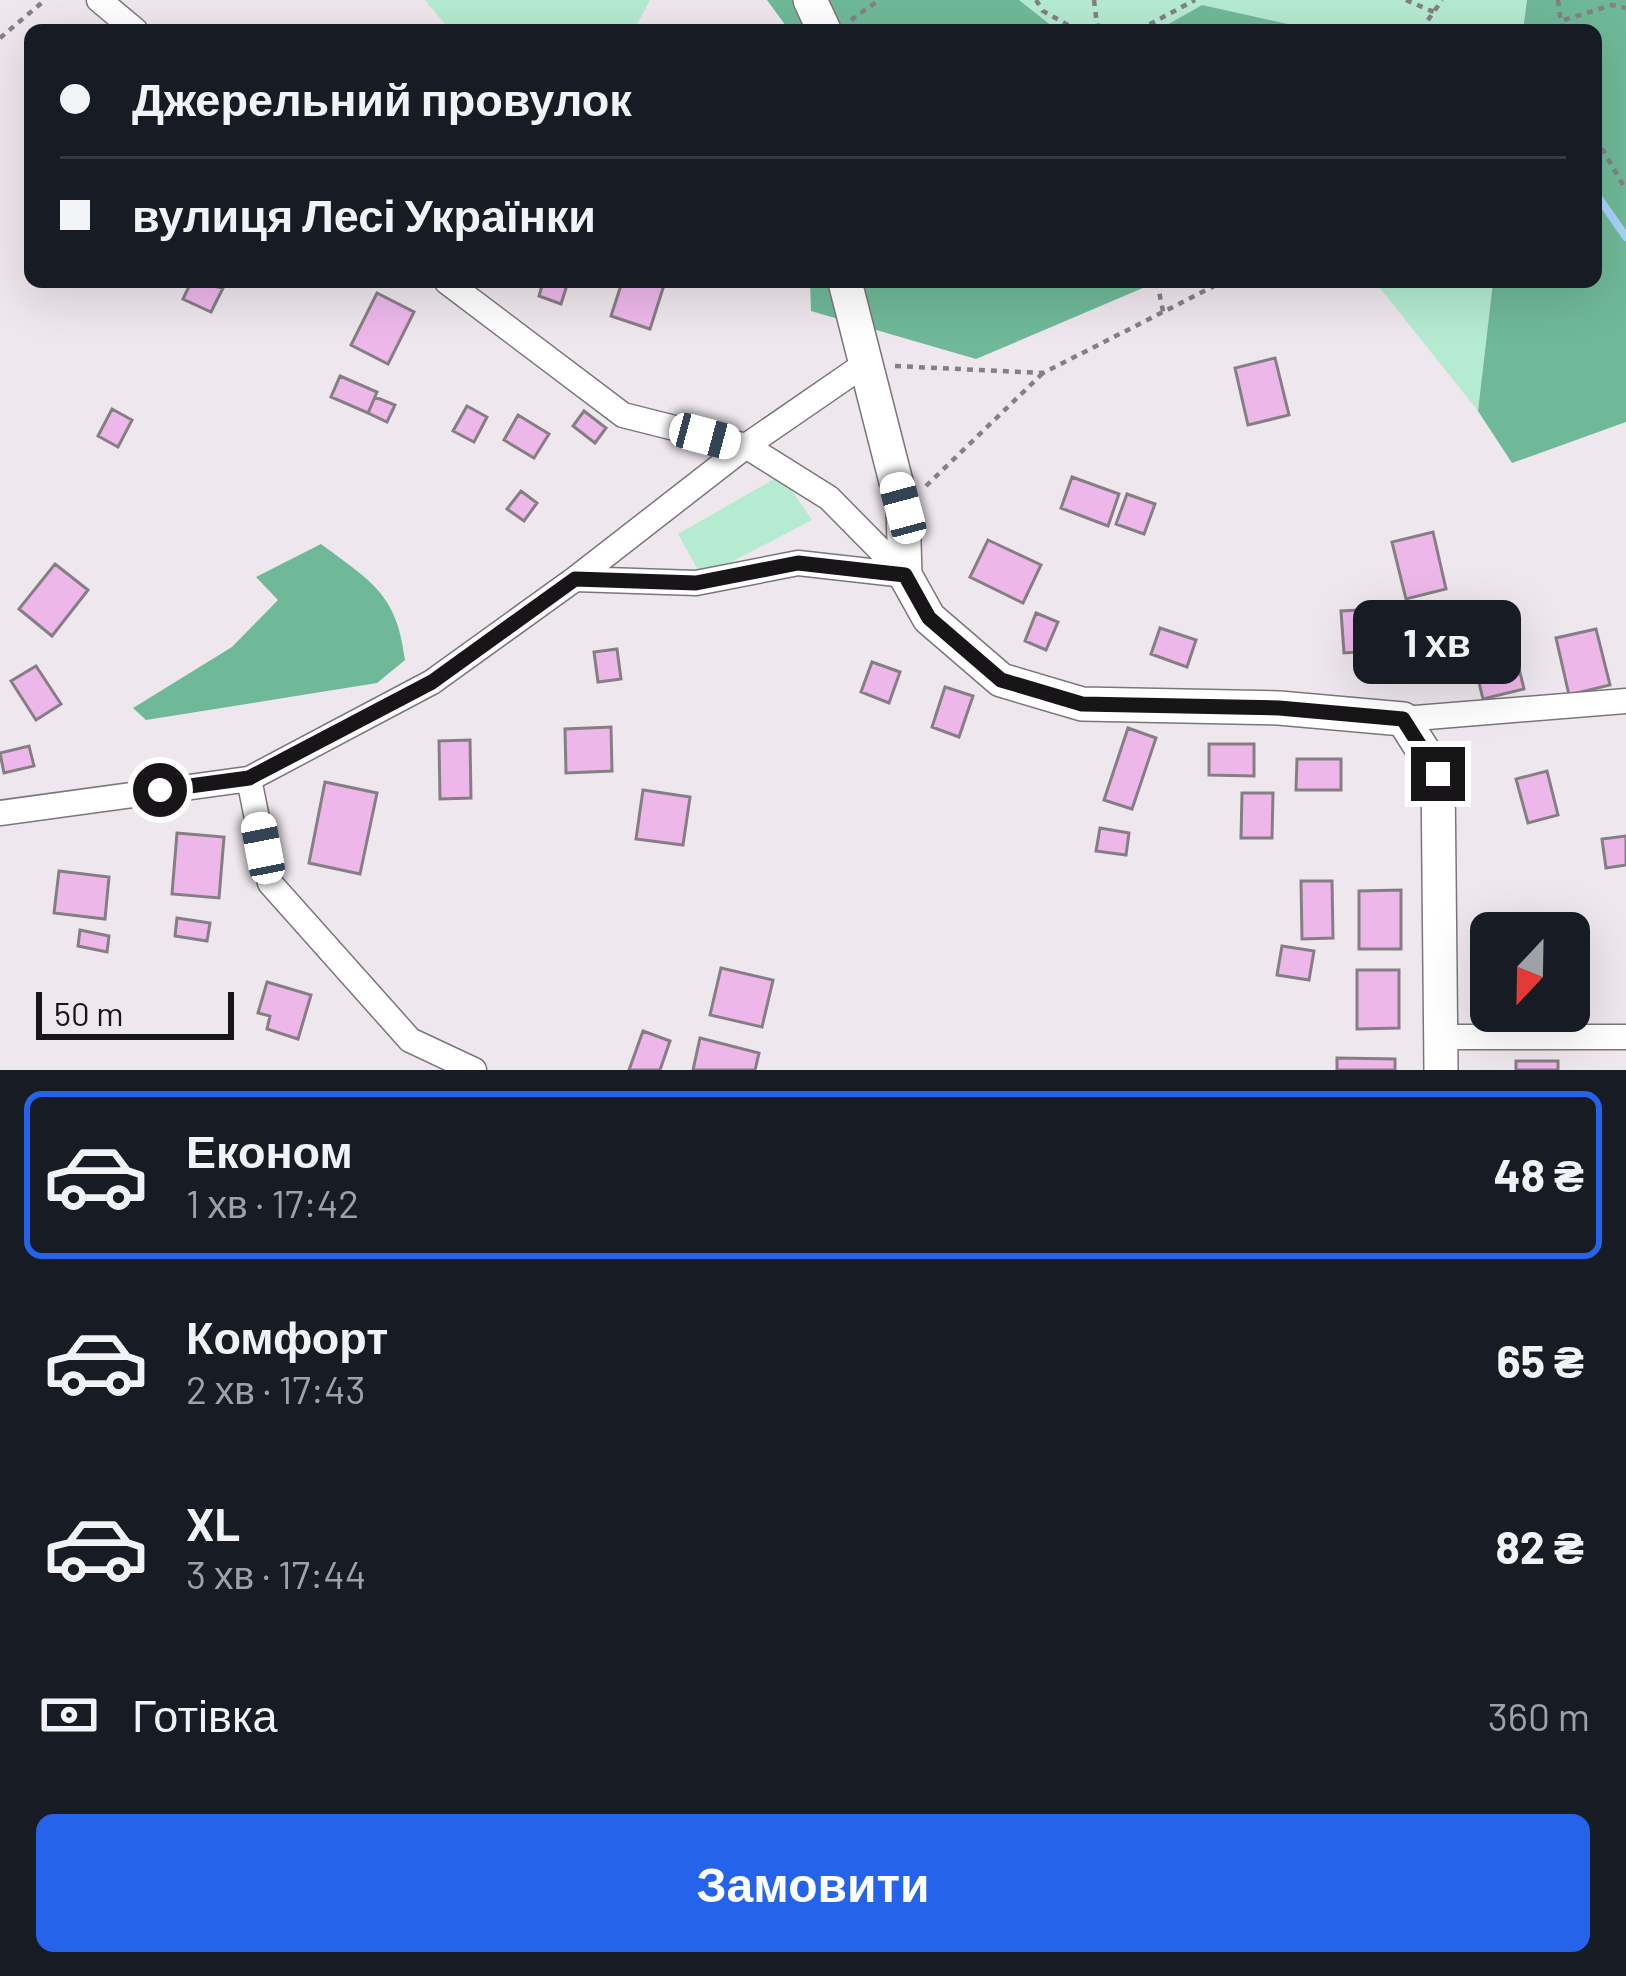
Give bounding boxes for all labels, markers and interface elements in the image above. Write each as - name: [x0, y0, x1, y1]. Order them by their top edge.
- text: Джерельний провулок: [132, 71, 632, 125]
- text: вулиця Лесі Українки: [132, 187, 596, 241]
- car: [666, 409, 744, 463]
- car: [876, 469, 930, 547]
- callout: 1 хв: [1354, 600, 1522, 684]
- text: 1 хв: [1403, 618, 1471, 665]
- route end: [1411, 747, 1465, 801]
- route start: [133, 763, 187, 817]
- car: [238, 809, 288, 887]
- north arrow: [1470, 912, 1590, 1032]
- map controls: [1470, 912, 1590, 1032]
- scale bar: [36, 986, 234, 1039]
- text: 50 m: [54, 993, 124, 1033]
- icon: car: [42, 1121, 150, 1229]
- text: Економ: [186, 1123, 353, 1177]
- text: 48 ₴: [1493, 1147, 1584, 1201]
- text: 1 хв · 17:42: [186, 1179, 359, 1226]
- icon: car: [42, 1307, 150, 1415]
- text: Комфорт: [186, 1309, 388, 1363]
- text: 65 ₴: [1497, 1333, 1584, 1387]
- text: 2 хв · 17:43: [186, 1365, 366, 1412]
- icon: car: [42, 1493, 150, 1601]
- text: XL: [186, 1496, 240, 1550]
- text: 82 ₴: [1495, 1519, 1584, 1573]
- text: 3 хв · 17:44: [186, 1550, 366, 1597]
- icon: cash: [36, 1682, 102, 1748]
- text: Готівка: [132, 1687, 278, 1741]
- text: 360 m: [1488, 1692, 1590, 1739]
- button: Замовити: [36, 1814, 1590, 1952]

